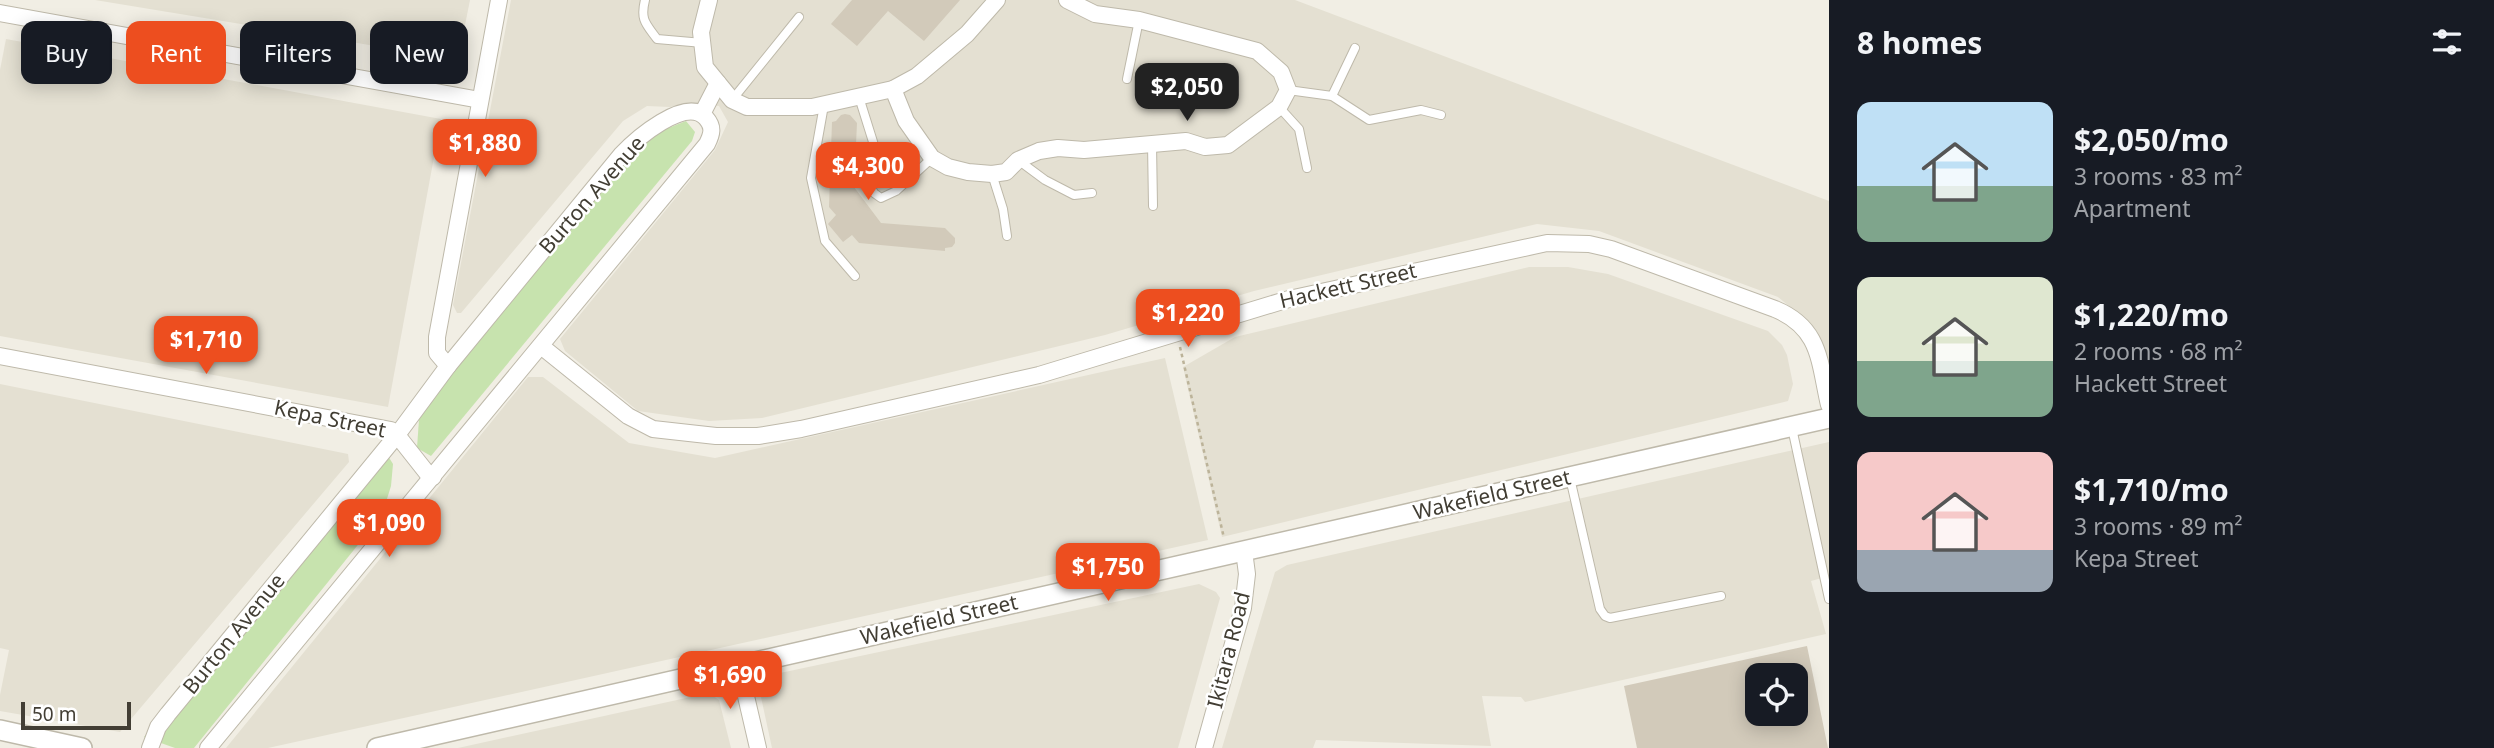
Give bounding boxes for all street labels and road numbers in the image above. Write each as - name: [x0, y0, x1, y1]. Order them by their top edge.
- street label: Burton Avenue: [532, 129, 650, 259]
- street label: Hackett Street: [1277, 256, 1419, 314]
- street label: Kepa Street: [272, 393, 389, 444]
- street label: Wakefield Street: [1410, 462, 1574, 526]
- street label: Burton Avenue: [176, 567, 291, 700]
- street label: Wakefield Street: [857, 587, 1021, 651]
- street label: Ikitara Road: [1200, 589, 1256, 711]

